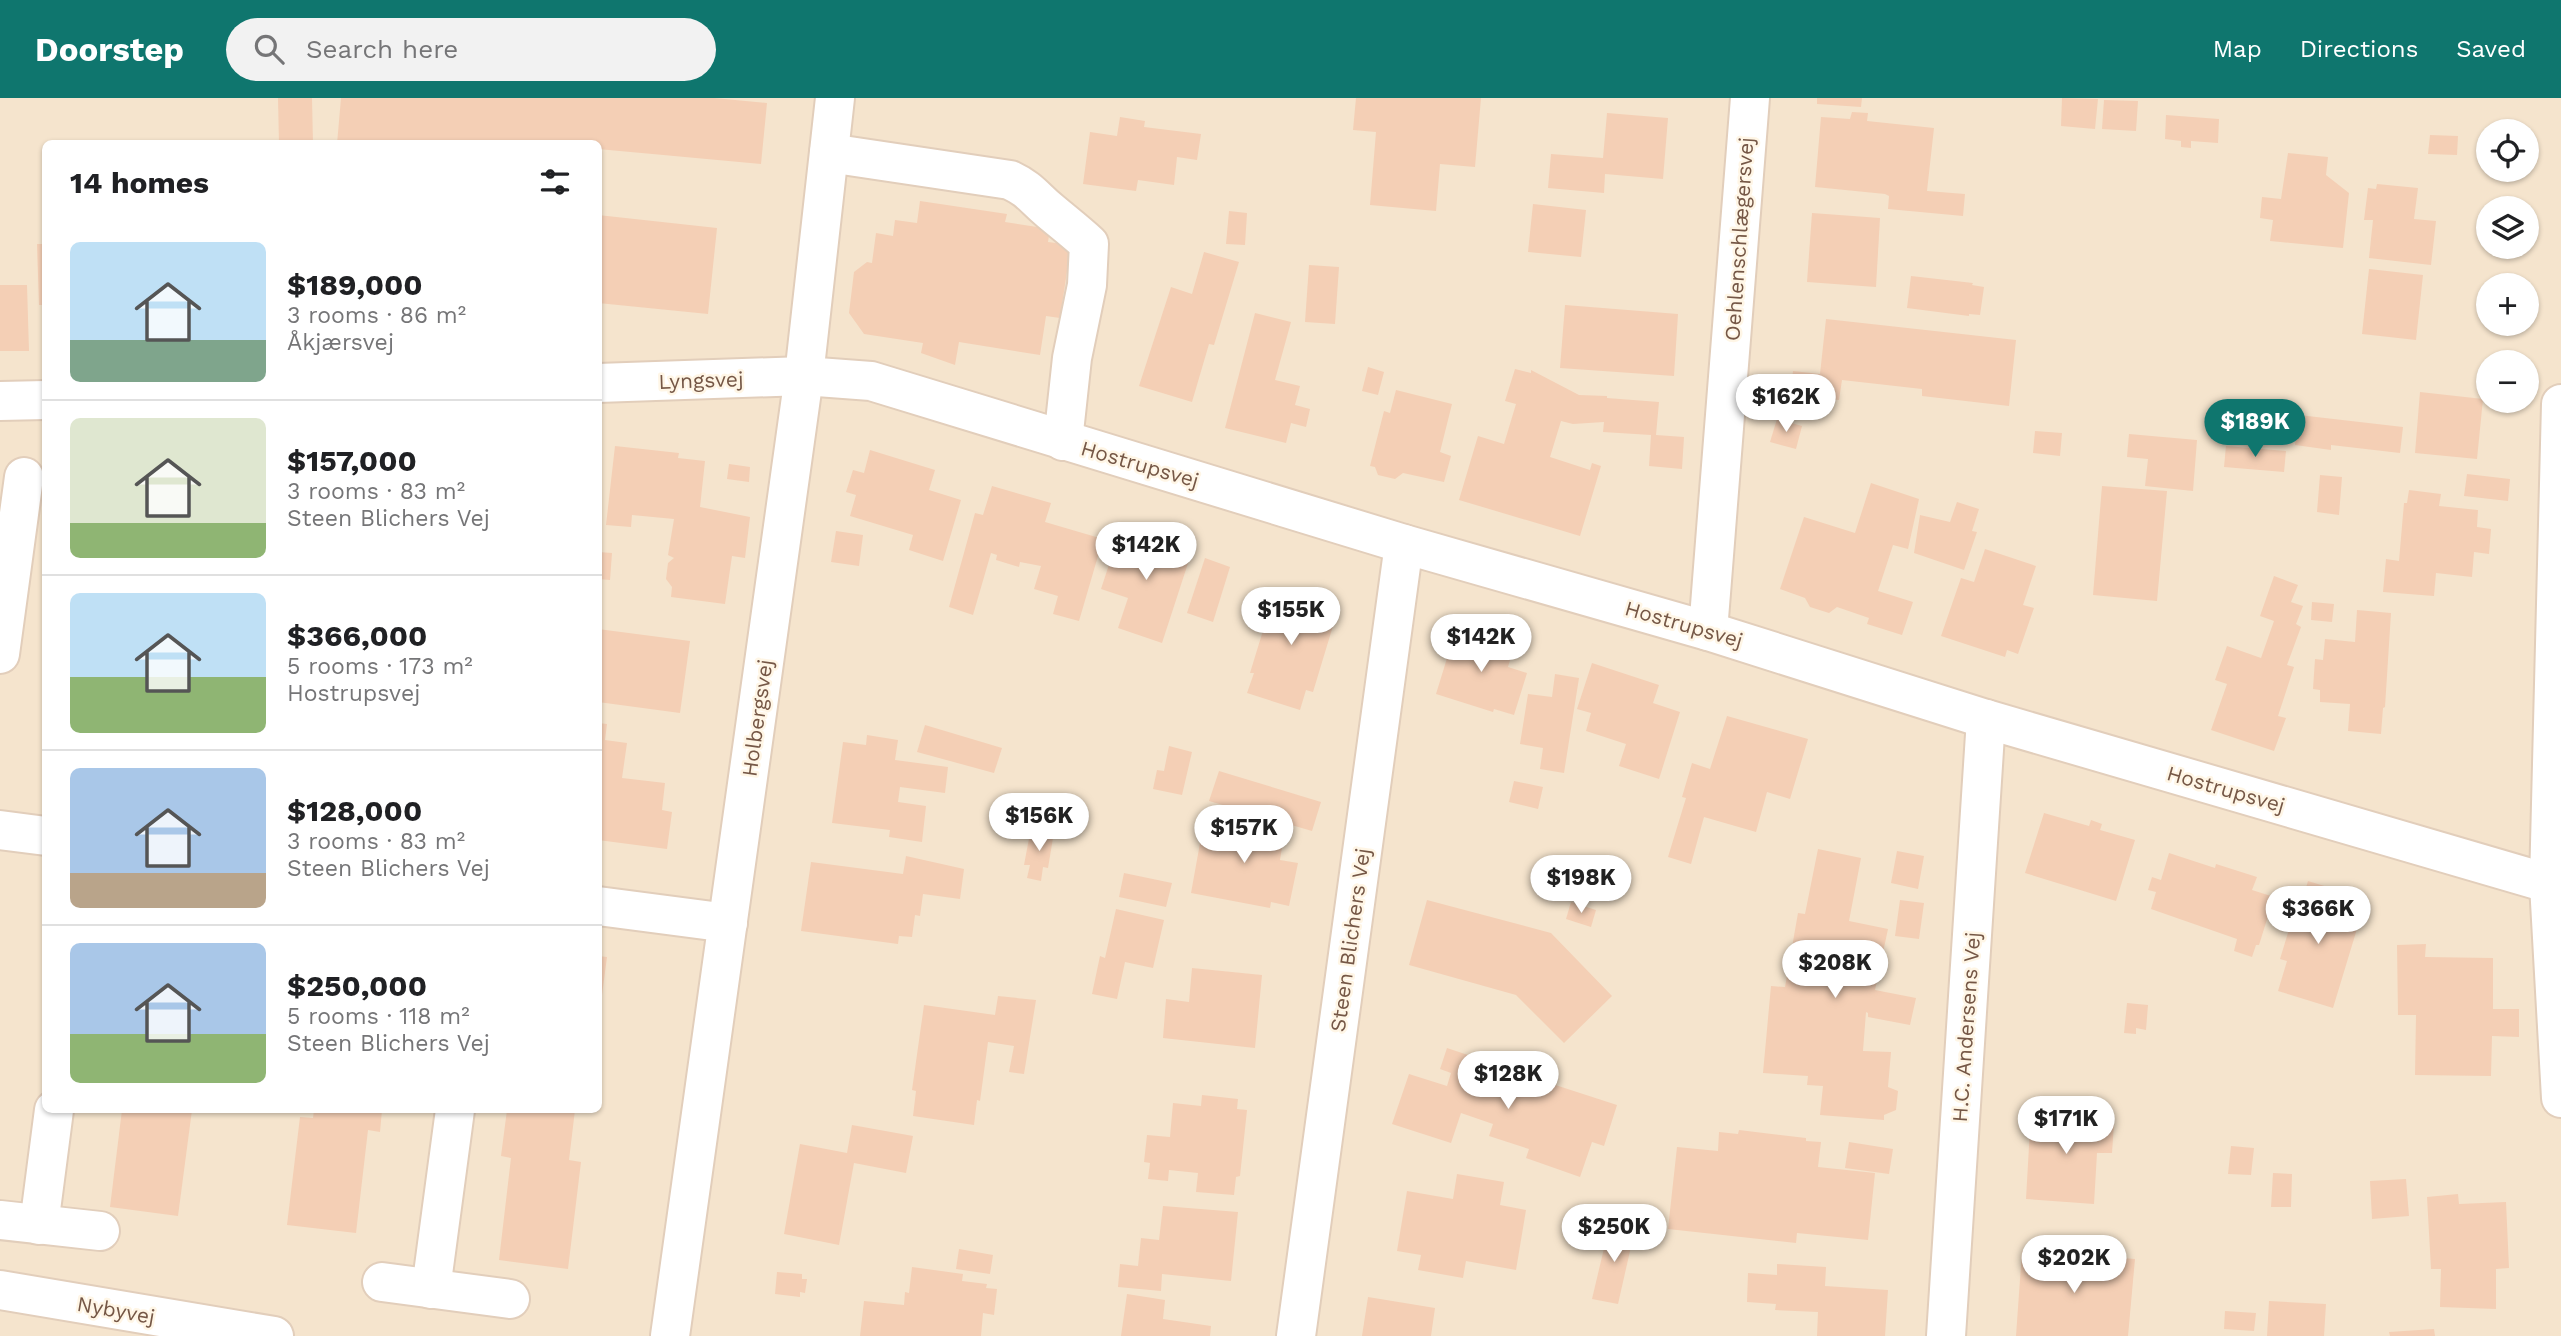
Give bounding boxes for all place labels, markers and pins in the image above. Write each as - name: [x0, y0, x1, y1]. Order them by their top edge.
- pin: $162K: [1737, 374, 1835, 434]
- pin: $189K: [2206, 400, 2304, 459]
- pin: $142K: [1097, 522, 1195, 582]
- pin: $155K: [1242, 588, 1340, 647]
- pin: $142K: [1432, 614, 1530, 674]
- pin: $156K: [990, 794, 1088, 853]
- pin: $157K: [1195, 806, 1293, 865]
- pin: $198K: [1532, 856, 1630, 915]
- pin: $366K: [2269, 886, 2367, 946]
- pin: $208K: [1786, 940, 1884, 1000]
- pin: $128K: [1459, 1052, 1557, 1111]
- pin: $171K: [2017, 1096, 2115, 1156]
- pin: $250K: [1565, 1204, 1663, 1264]
- pin: $202K: [2025, 1236, 2123, 1295]

